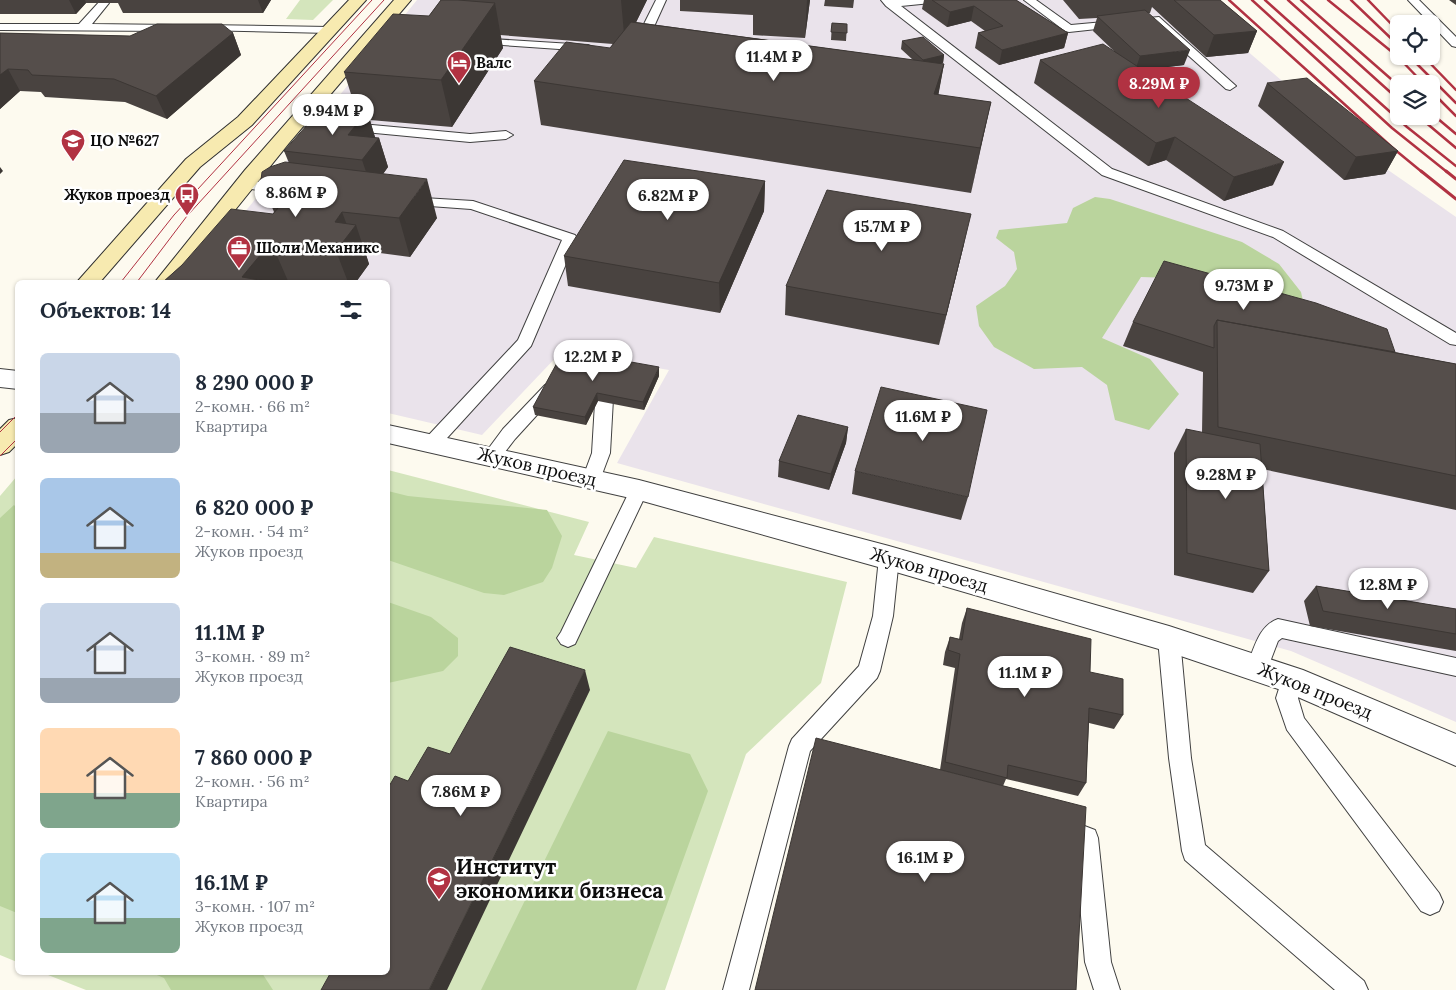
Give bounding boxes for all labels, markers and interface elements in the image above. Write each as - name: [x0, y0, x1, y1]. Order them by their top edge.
- map controls: [1390, 15, 1440, 125]
- button: locate: [1390, 15, 1440, 65]
- pin: 11.4M ₽: [728, 39, 820, 82]
- text: 11.4M ₽: [746, 46, 802, 66]
- hotel icon: Валс: [446, 50, 472, 84]
- place label: Валс: [476, 53, 512, 72]
- pin: 8.29M ₽: [1113, 66, 1205, 109]
- text: 8.29M ₽: [1129, 73, 1189, 93]
- button: layers: [1390, 75, 1440, 125]
- pin: 9.94M ₽: [287, 94, 379, 136]
- text: 9.94M ₽: [303, 100, 363, 120]
- school or university icon: ЦО №627: [60, 128, 86, 162]
- place label: ЦО №627: [90, 131, 159, 150]
- pin: 8.86M ₽: [250, 176, 342, 218]
- pin: 6.82M ₽: [622, 178, 714, 221]
- bus stop icon: Жуков проезд: [174, 182, 200, 216]
- text: 8.86M ₽: [266, 182, 326, 202]
- place label: Жуков проезд: [64, 185, 170, 204]
- text: 6.82M ₽: [638, 185, 698, 205]
- pin: 15.7M ₽: [836, 210, 928, 252]
- text: 15.7M ₽: [854, 216, 910, 236]
- office icon: Шоли Механикс: [226, 235, 252, 269]
- place label: Шоли Механикс: [256, 238, 380, 257]
- pin: 9.73M ₽: [1198, 268, 1290, 311]
- text: 9.73M ₽: [1215, 275, 1273, 295]
- icon: filters: [337, 296, 365, 324]
- text: Объектов: 14: [40, 297, 171, 324]
- pin: 12.2M ₽: [547, 340, 639, 382]
- text: 12.2M ₽: [565, 346, 621, 366]
- text: 8 290 000 ₽: [195, 369, 313, 396]
- icon: home: [80, 373, 140, 433]
- text: 2-комн. · 66 m²: [195, 396, 310, 416]
- pin: 11.6M ₽: [877, 400, 969, 442]
- text: 11.6M ₽: [895, 406, 951, 426]
- text: Квартира: [195, 416, 268, 436]
- street label: Жуков проезд: [475, 442, 599, 491]
- pin: 9.28M ₽: [1180, 458, 1272, 500]
- text: 9.28M ₽: [1196, 464, 1256, 484]
- text: 6 820 000 ₽: [195, 494, 313, 521]
- icon: home: [80, 498, 140, 558]
- text: 2-комн. · 54 m²: [195, 521, 309, 541]
- text: Жуков проезд: [195, 541, 303, 561]
- street label: Жуков проезд: [868, 542, 991, 597]
- pin: 12.8M ₽: [1342, 568, 1434, 610]
- text: 12.8M ₽: [1359, 574, 1417, 594]
- text: 11.1M ₽: [195, 619, 264, 646]
- icon: home: [80, 623, 140, 683]
- text: 3-комн. · 89 m²: [195, 646, 311, 666]
- pin: 11.1M ₽: [979, 656, 1071, 698]
- street label: Жуков проезд: [1255, 657, 1376, 724]
- text: 11.1M ₽: [999, 662, 1051, 682]
- text: Жуков проезд: [195, 666, 303, 686]
- text: 7 860 000 ₽: [195, 744, 312, 771]
- icon: home: [80, 748, 140, 808]
- text: 2-комн. · 56 m²: [195, 771, 310, 791]
- pin: 7.86M ₽: [415, 774, 507, 817]
- text: 7.86M ₽: [432, 781, 490, 801]
- text: Квартира: [195, 791, 268, 811]
- pin: 16.1M ₽: [879, 840, 971, 883]
- text: 16.1M ₽: [897, 847, 953, 867]
- place label: Институт экономики бизнеса: [456, 853, 663, 904]
- school or university icon: Институт экономики бизнеса: [426, 866, 452, 900]
- text: 16.1M ₽: [195, 869, 268, 896]
- icon: home: [80, 873, 140, 933]
- text: 3-комн. · 107 m²: [195, 896, 315, 916]
- text: Жуков проезд: [195, 916, 303, 936]

